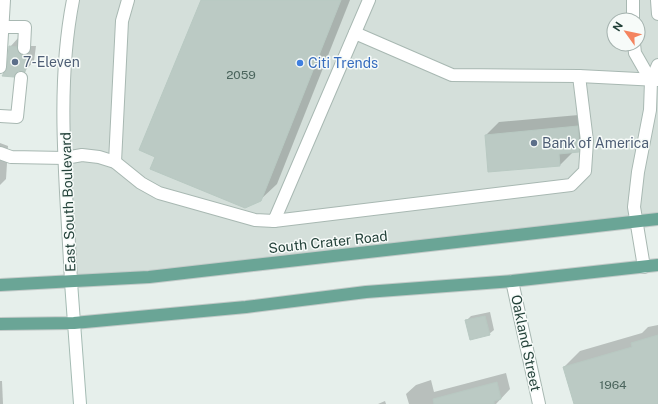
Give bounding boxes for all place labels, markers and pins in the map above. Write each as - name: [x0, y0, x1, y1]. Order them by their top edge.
- place label: 7-Eleven: [23, 54, 80, 70]
- place label: Citi Trends: [308, 55, 378, 71]
- marker: 7-Eleven: [10, 57, 20, 67]
- marker: Citi Trends: [295, 58, 305, 68]
- place label: Bank of America: [542, 135, 649, 151]
- marker: Bank of America: [529, 138, 539, 148]

